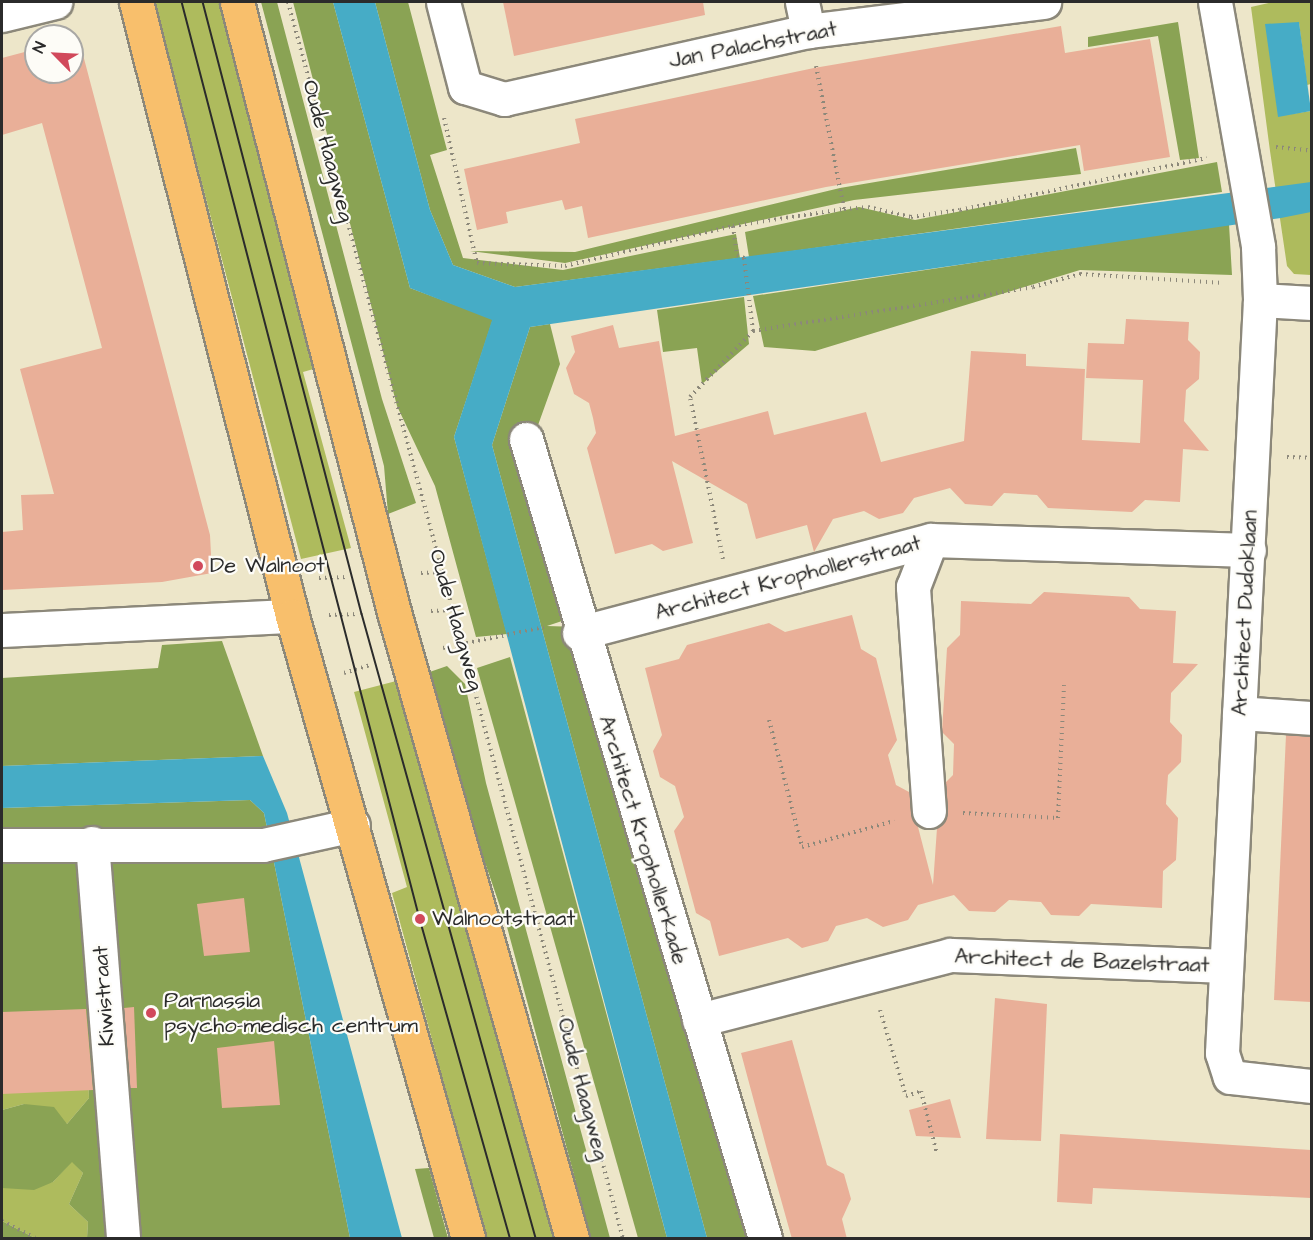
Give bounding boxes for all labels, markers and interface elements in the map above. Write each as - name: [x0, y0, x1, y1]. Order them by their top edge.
- street label: Jan Palachstraat: [667, 16, 839, 74]
- north arrow: [24, 24, 84, 84]
- text: N: [27, 38, 51, 57]
- street label: Oude Haagweg: [296, 77, 360, 225]
- street label: Architect Dudoklaan: [1226, 509, 1264, 717]
- street label: Architect Krophollerstraat: [652, 530, 924, 626]
- street label: Oude Haagweg: [423, 546, 489, 694]
- place label: De Walnoot: [210, 553, 325, 579]
- marker: De Walnoot: [191, 559, 205, 573]
- street label: Architect Krophollerkade: [593, 712, 693, 968]
- place label: Walnootstraat: [432, 906, 575, 932]
- marker: Walnootstraat: [413, 912, 427, 926]
- street label: Architect de Bazelstraat: [954, 943, 1210, 979]
- street label: Kiwistraat: [87, 945, 121, 1047]
- place label: Parnassia psycho-medisch centrum: [164, 987, 418, 1038]
- marker: Parnassia psycho-medisch centrum: [142, 1004, 160, 1022]
- street label: Oude Haagweg: [551, 1015, 615, 1163]

